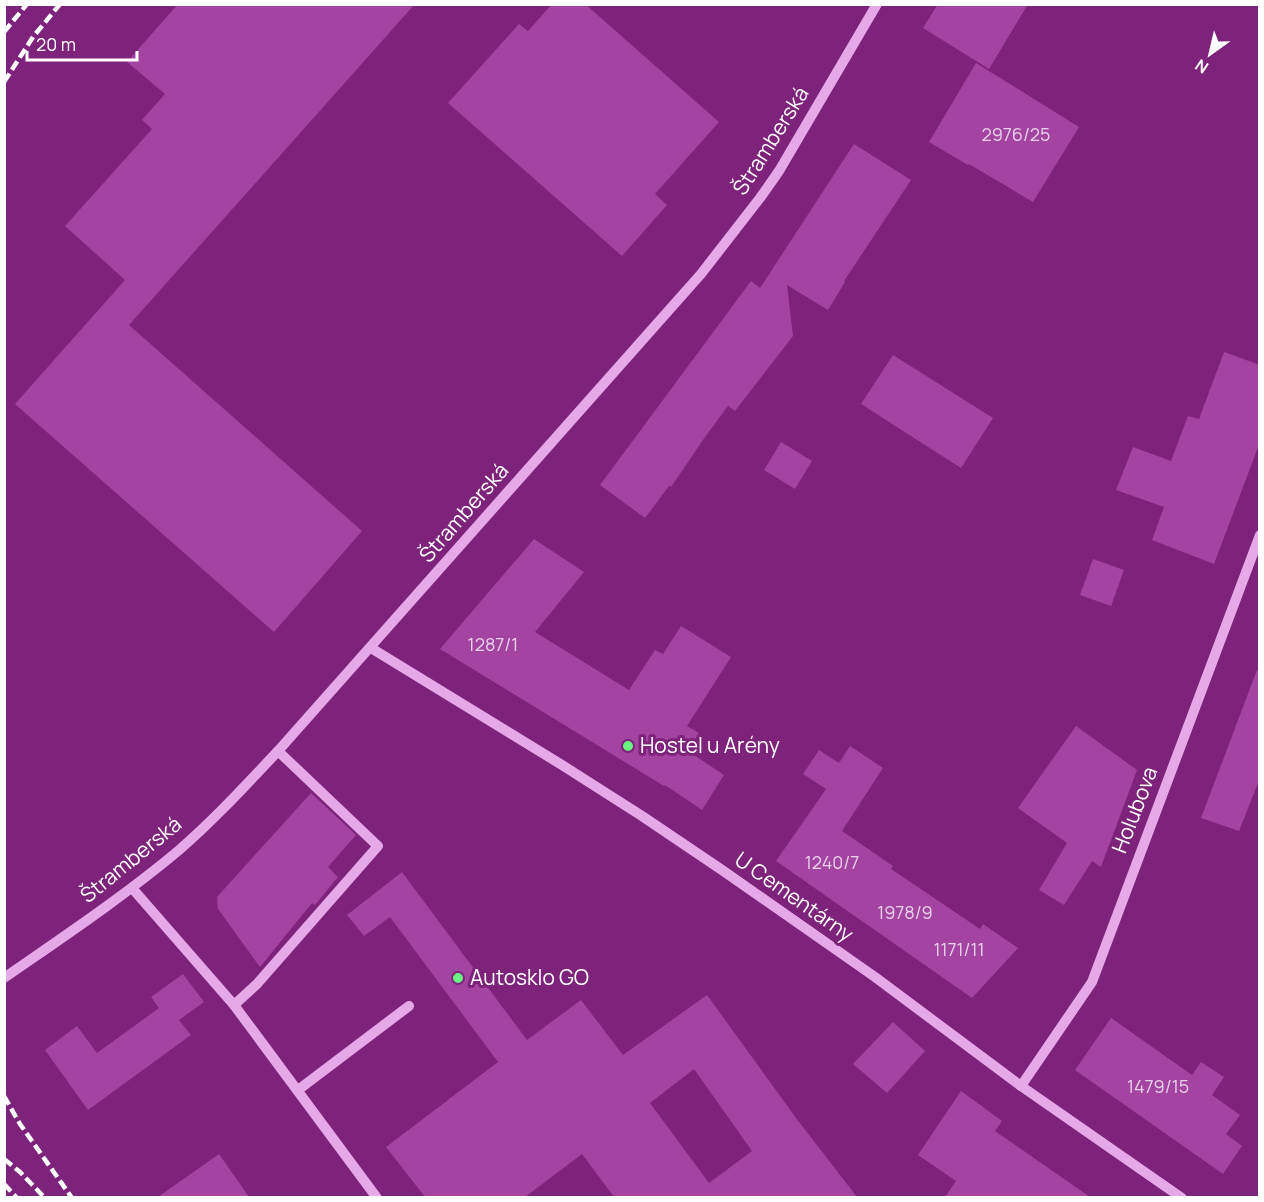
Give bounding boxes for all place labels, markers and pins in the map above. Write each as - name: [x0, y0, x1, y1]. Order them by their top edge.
- place label: Hostel u Arény: [640, 731, 780, 759]
- marker: Hostel u Arény: [621, 739, 635, 753]
- place label: Autosklo GO: [470, 963, 589, 991]
- marker: Autosklo GO: [451, 971, 465, 985]

